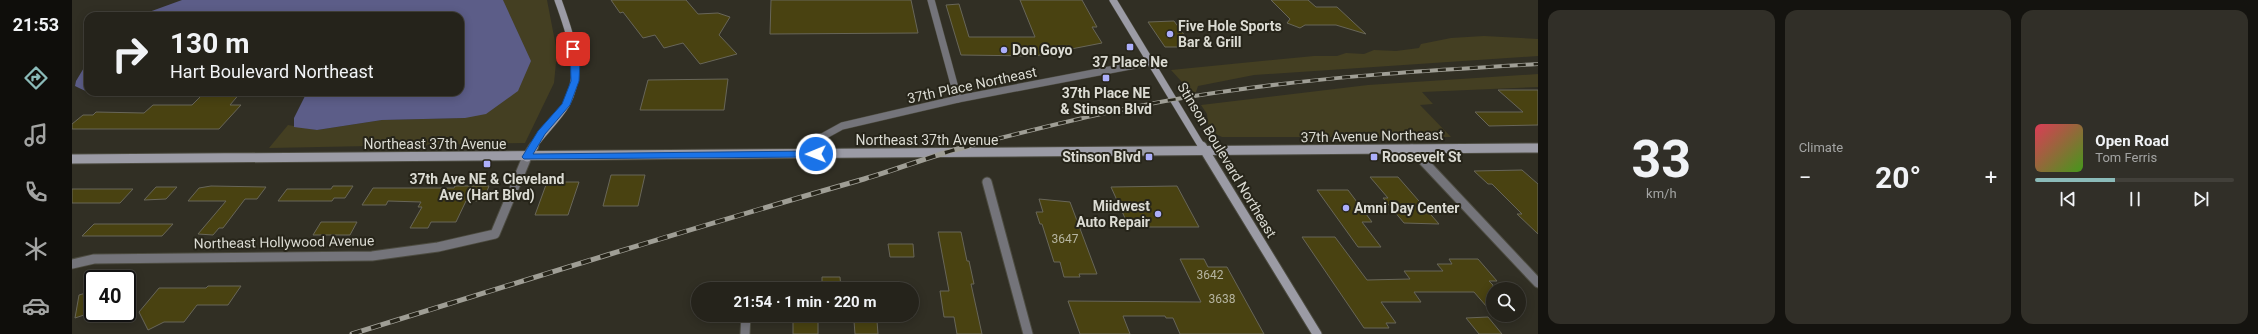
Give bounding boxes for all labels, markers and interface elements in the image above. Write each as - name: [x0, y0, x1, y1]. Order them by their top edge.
- text: 21:53: [13, 14, 59, 35]
- place label: Five Hole Sports Bar & Grill: [1178, 18, 1282, 50]
- text: 130 m: [170, 27, 249, 60]
- icon: right: [104, 28, 156, 80]
- marker: Five Hole Sports Bar & Grill: [1165, 29, 1175, 39]
- pin: [556, 32, 590, 66]
- icon: arrive: [562, 38, 584, 60]
- place label: Don Goyo: [1012, 42, 1073, 58]
- marker: 37 Place Ne: [1125, 42, 1135, 52]
- marker: Don Goyo: [999, 45, 1009, 55]
- place label: 37 Place Ne: [1092, 54, 1168, 70]
- text: Hart Boulevard Northeast: [170, 61, 374, 82]
- street label: 37th Place Northeast: [906, 63, 1039, 107]
- icon: directions: [22, 64, 50, 92]
- marker: 37th Place NE & Stinson Blvd: [1101, 73, 1111, 83]
- street label: Stinson Boulevard Northeast: [1174, 80, 1280, 241]
- place label: 37th Place NE & Stinson Blvd: [1060, 85, 1152, 117]
- icon: music: [22, 121, 50, 149]
- street label: 37th Avenue Northeast: [1300, 127, 1444, 145]
- text: 33: [1631, 129, 1691, 190]
- street label: Northeast 37th Avenue: [856, 132, 998, 148]
- text: Open Road: [2095, 132, 2169, 150]
- position arrow: [795, 133, 837, 175]
- street label: Northeast 37th Avenue: [364, 136, 506, 152]
- text: Climate: [1799, 140, 1843, 155]
- place label: Stinson Blvd: [1062, 149, 1141, 165]
- place label: Roosevelt St: [1382, 149, 1462, 165]
- text: Tom Ferris: [2095, 150, 2157, 165]
- marker: Stinson Blvd: [1144, 152, 1154, 162]
- marker: Roosevelt St: [1369, 152, 1379, 162]
- marker: 37th Ave NE & Cleveland Ave (Hart Blvd): [482, 159, 492, 169]
- text: 20°: [1875, 160, 1921, 195]
- text: −: [1799, 165, 1811, 190]
- text: +: [1985, 165, 1997, 190]
- place label: 37th Ave NE & Cleveland Ave (Hart Blvd): [410, 171, 565, 204]
- icon: phone: [22, 178, 50, 206]
- text: km/h: [1646, 186, 1677, 201]
- icon: previous: [2057, 188, 2079, 210]
- icon: pause: [2124, 188, 2146, 210]
- icon: next: [2190, 188, 2212, 210]
- place label: Miidwest Auto Repair: [1076, 198, 1150, 230]
- place label: Amni Day Center: [1354, 200, 1459, 216]
- marker: Amni Day Center: [1341, 203, 1351, 213]
- marker: Miidwest Auto Repair: [1153, 209, 1163, 219]
- street label: Northeast Hollywood Avenue: [194, 232, 374, 252]
- house number: 3647: [1052, 232, 1079, 246]
- icon: climate: [22, 235, 50, 263]
- house number: 3642: [1197, 268, 1224, 282]
- speed limit sign: 40: [84, 270, 136, 322]
- map controls: [1486, 282, 1526, 322]
- button: search: [1486, 282, 1526, 322]
- icon: car: [22, 292, 50, 320]
- house number: 3638: [1209, 292, 1236, 306]
- text: 21:54 · 1 min · 220 m: [734, 293, 876, 311]

